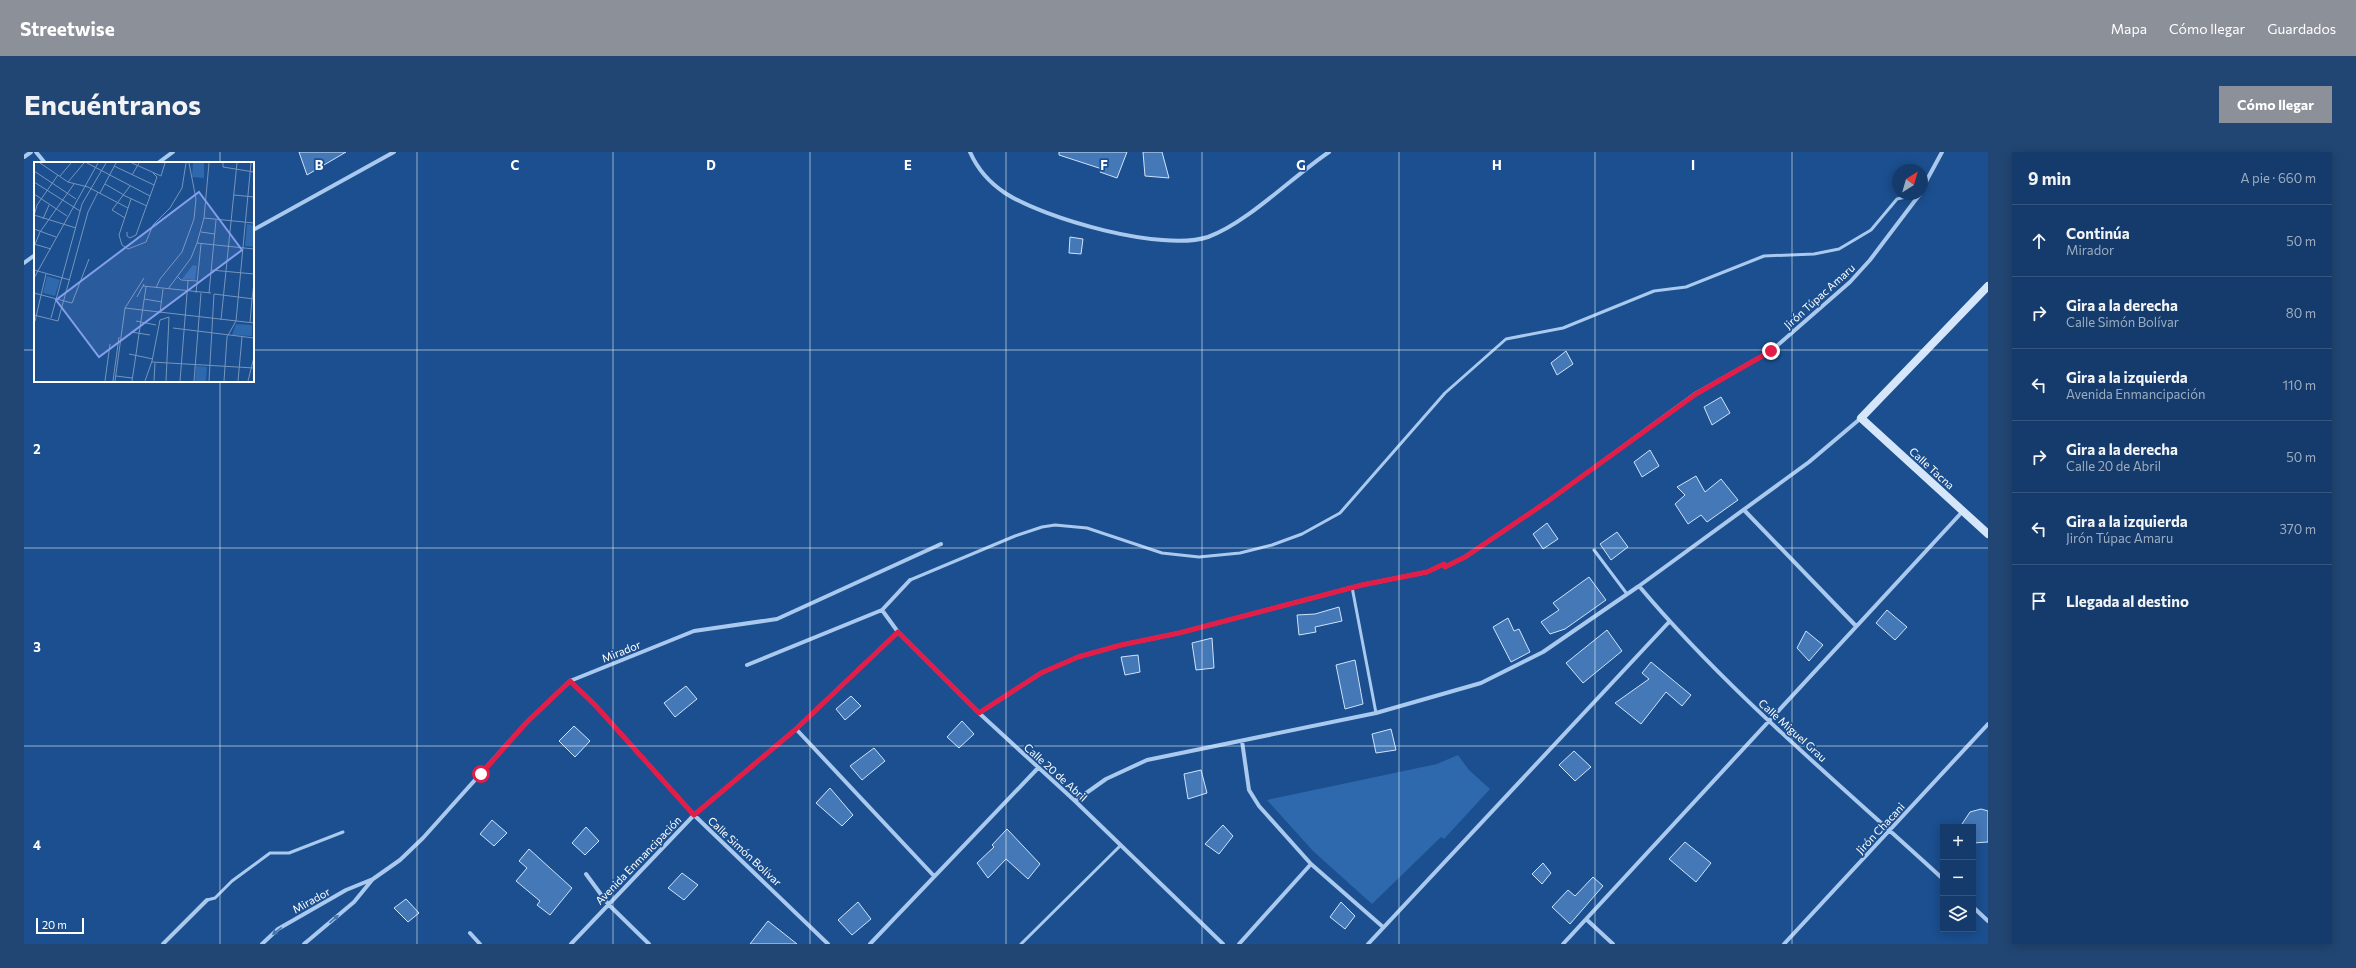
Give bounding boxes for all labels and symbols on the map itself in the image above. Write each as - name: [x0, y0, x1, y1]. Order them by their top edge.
- text: B: [315, 157, 324, 173]
- text: C: [511, 157, 520, 173]
- text: D: [706, 157, 716, 173]
- text: E: [904, 157, 912, 173]
- text: F: [1100, 157, 1108, 173]
- text: G: [1296, 157, 1306, 173]
- text: H: [1492, 157, 1502, 173]
- text: I: [1691, 157, 1695, 173]
- inset map: [34, 162, 254, 382]
- north arrow: [1892, 164, 1928, 200]
- street label: Jirón Túpac Amaru: [1781, 261, 1858, 332]
- route end: [1762, 342, 1780, 360]
- text: 2: [33, 441, 41, 457]
- street label: Calle Tacna: [1907, 444, 1957, 492]
- street label: Mirador: [600, 637, 643, 665]
- text: 3: [33, 639, 41, 655]
- street label: Calle Miguel Grau: [1756, 696, 1830, 764]
- street label: Calle 20 de Abril: [1022, 740, 1090, 804]
- route start: [472, 765, 490, 783]
- street label: Jirón Chacani: [1853, 800, 1908, 857]
- street label: Avenida Enmancipación: [592, 813, 684, 907]
- street label: Calle Simón Bolívar: [706, 814, 785, 889]
- text: 4: [33, 837, 41, 853]
- street label: Mirador: [290, 884, 332, 916]
- one-way arrow: [329, 914, 339, 923]
- scale bar: [36, 916, 84, 935]
- one-way arrow: [272, 926, 282, 934]

